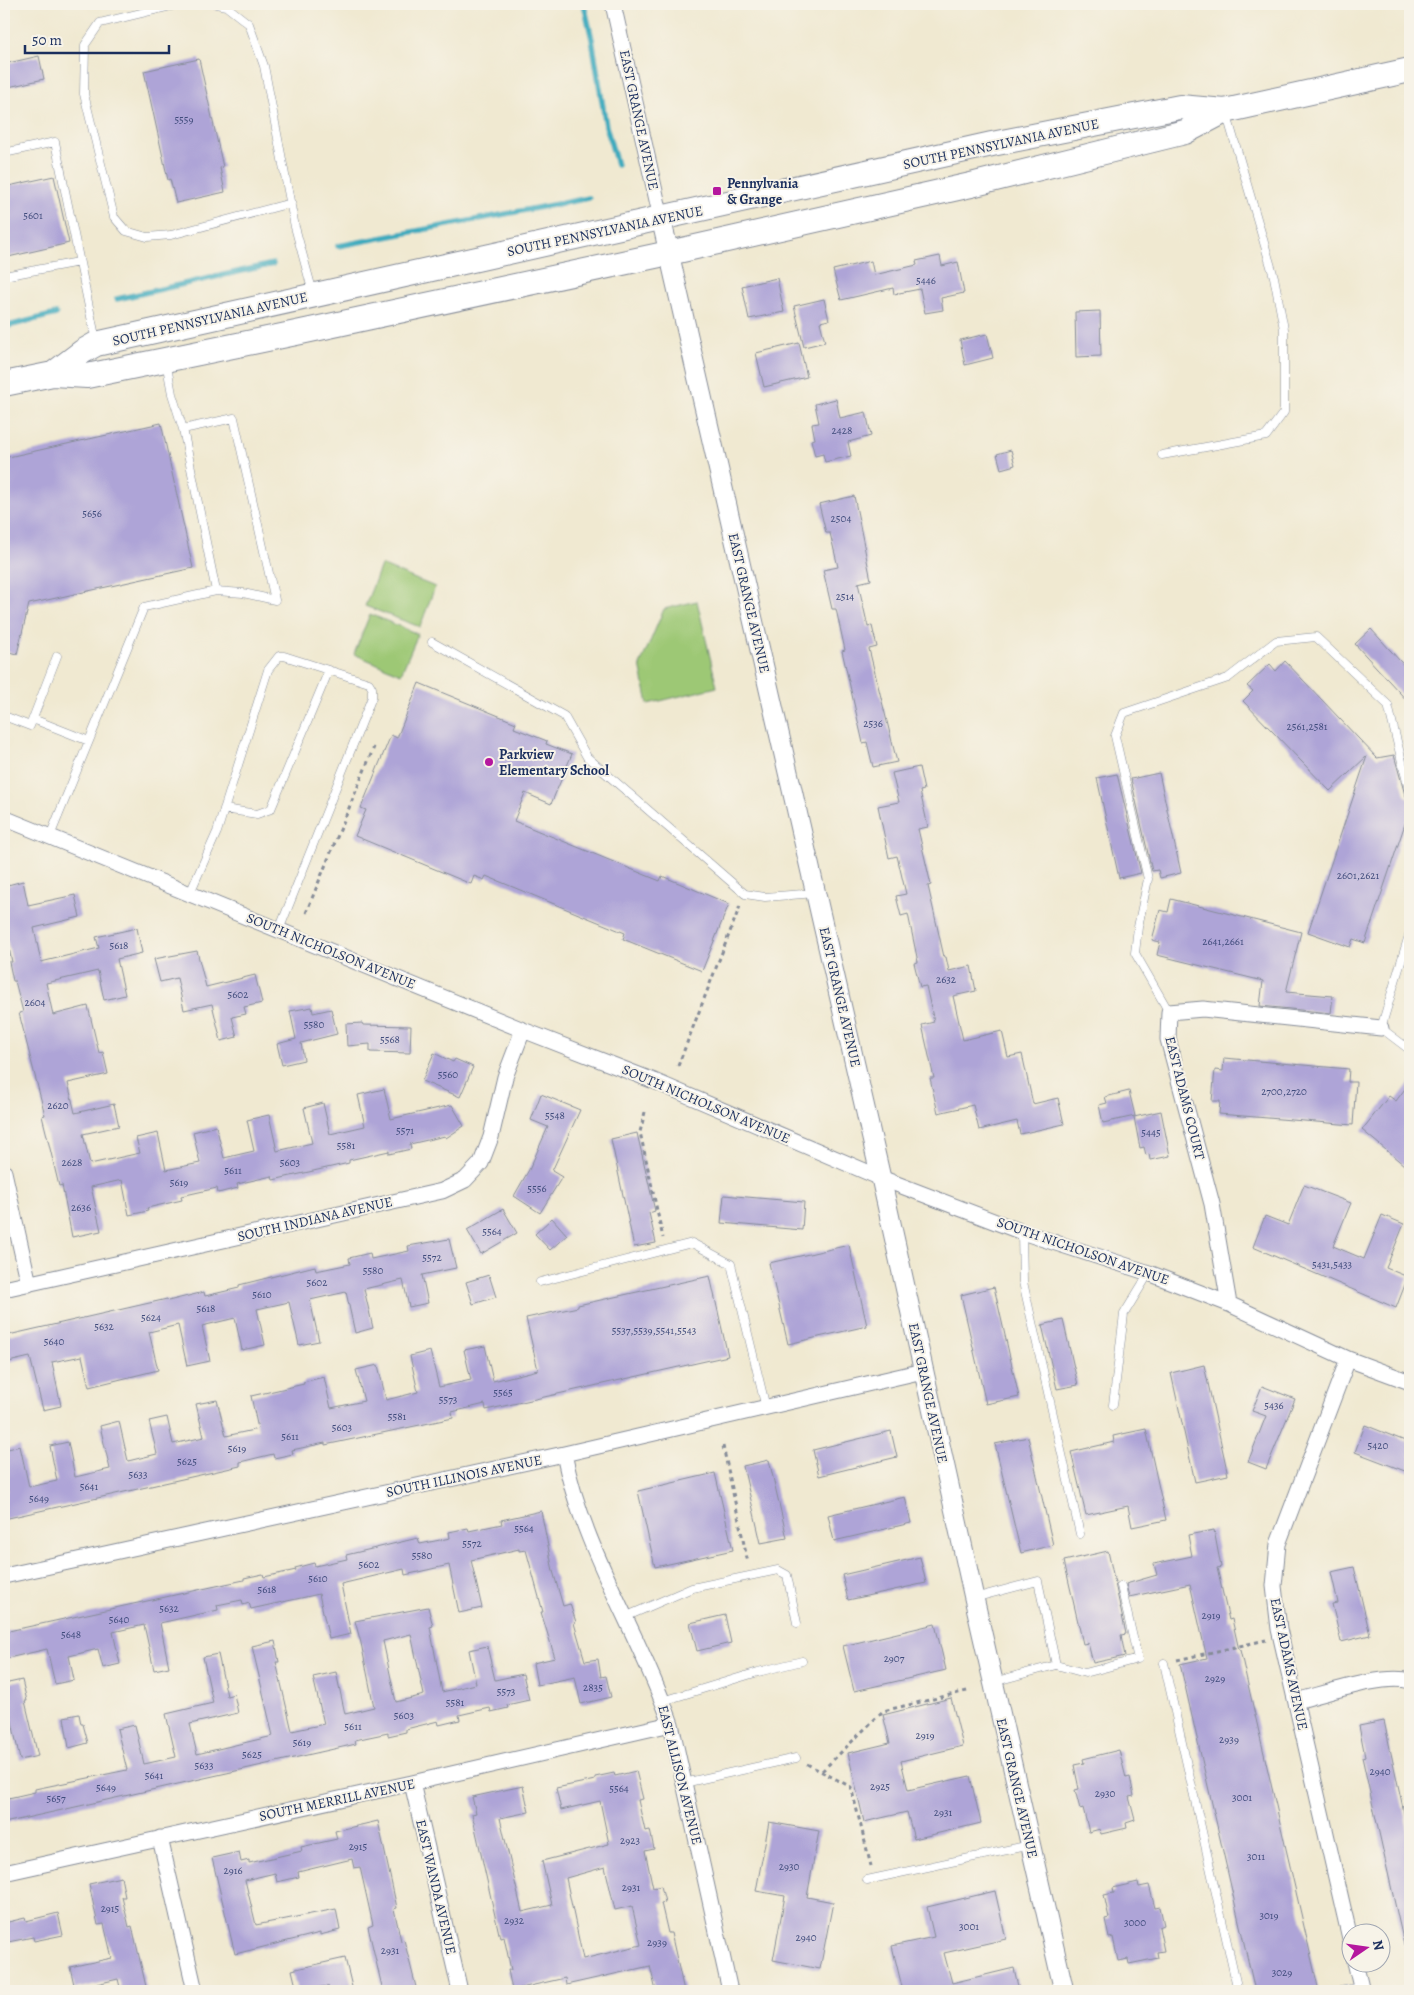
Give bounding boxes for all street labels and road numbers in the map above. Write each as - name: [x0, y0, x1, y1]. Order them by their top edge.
- street label: EAST GRANGE AVENUE: [615, 48, 663, 192]
- street label: SOUTH PENNSYLVANIA AVENUE: [901, 114, 1101, 174]
- street label: SOUTH PENNSYLVANIA AVENUE: [505, 201, 705, 261]
- street label: SOUTH PENNSYLVANIA AVENUE: [111, 287, 309, 351]
- street label: EAST GRANGE AVENUE: [724, 531, 774, 675]
- street label: SOUTH NICHOLSON AVENUE: [244, 908, 418, 994]
- street label: EAST GRANGE AVENUE: [815, 925, 865, 1069]
- street label: EAST ADAMS COURT: [1160, 1034, 1210, 1162]
- street label: SOUTH NICHOLSON AVENUE: [619, 1060, 793, 1148]
- street label: SOUTH INDIANA AVENUE: [235, 1192, 395, 1246]
- street label: SOUTH NICHOLSON AVENUE: [994, 1213, 1172, 1289]
- street label: EAST GRANGE AVENUE: [904, 1321, 952, 1465]
- street label: SOUTH ILLINOIS AVENUE: [384, 1450, 544, 1502]
- street label: EAST ADAMS AVENUE: [1266, 1596, 1312, 1732]
- street label: EAST ALLISON AVENUE: [653, 1703, 707, 1847]
- street label: EAST GRANGE AVENUE: [992, 1716, 1042, 1860]
- street label: SOUTH MERRILL AVENUE: [257, 1774, 417, 1826]
- street label: EAST WANDA AVENUE: [411, 1818, 461, 1956]

